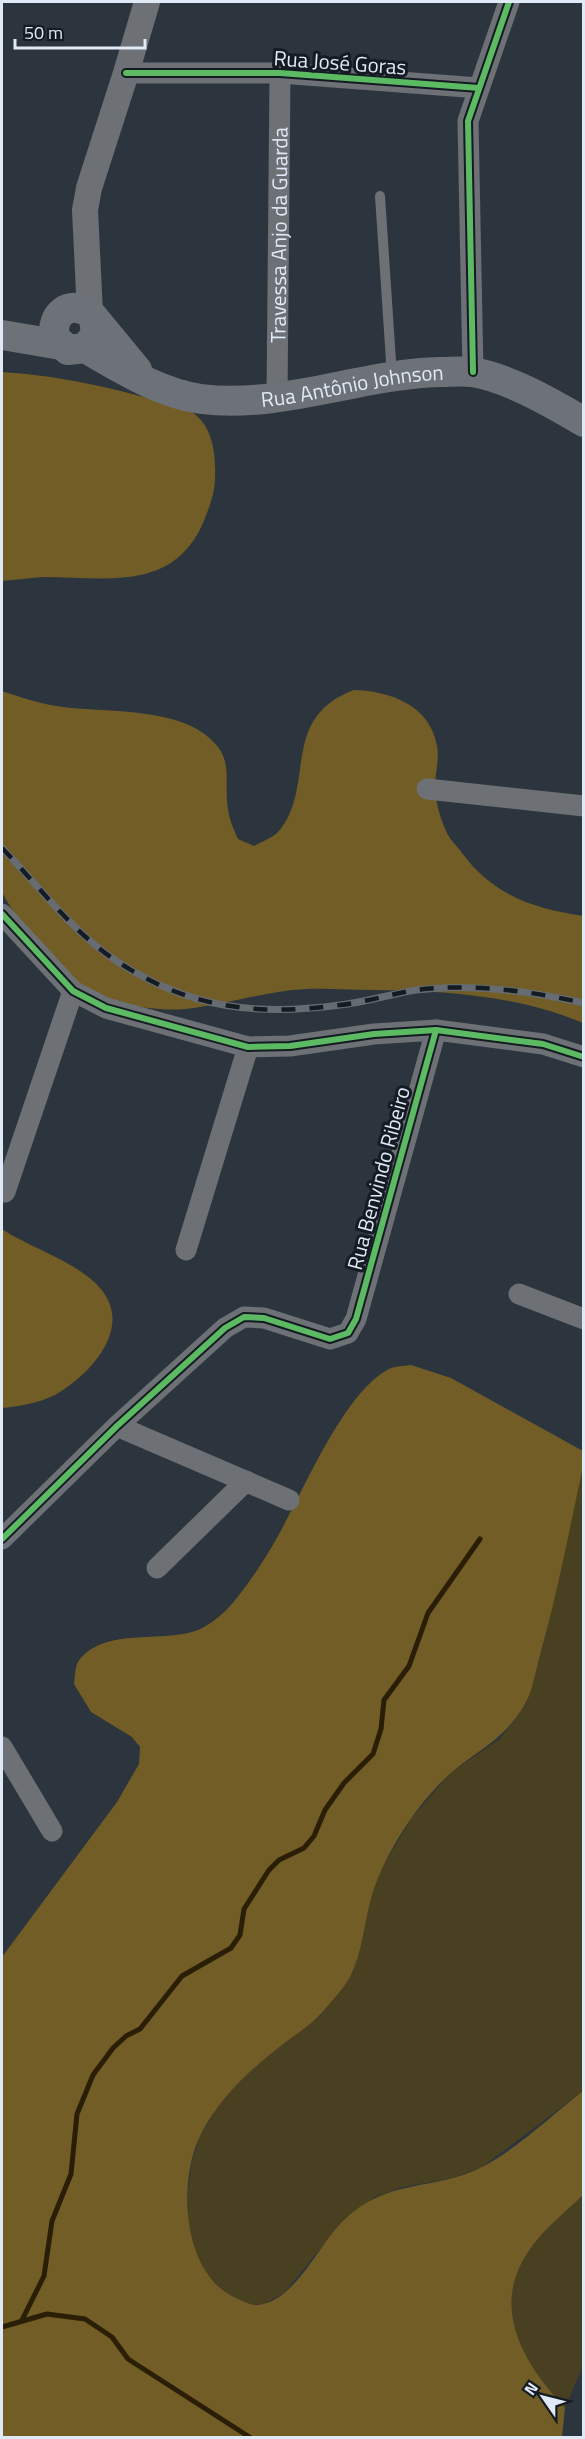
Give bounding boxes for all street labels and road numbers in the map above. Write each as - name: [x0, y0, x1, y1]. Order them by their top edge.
- street label: Rua José Goras: [273, 41, 407, 83]
- street label: Travessa Anjo da Guarda: [262, 126, 296, 343]
- street label: Rua Antônio Johnson: [259, 356, 444, 415]
- street label: Rua Benvindo Ribeiro: [338, 1083, 418, 1273]

